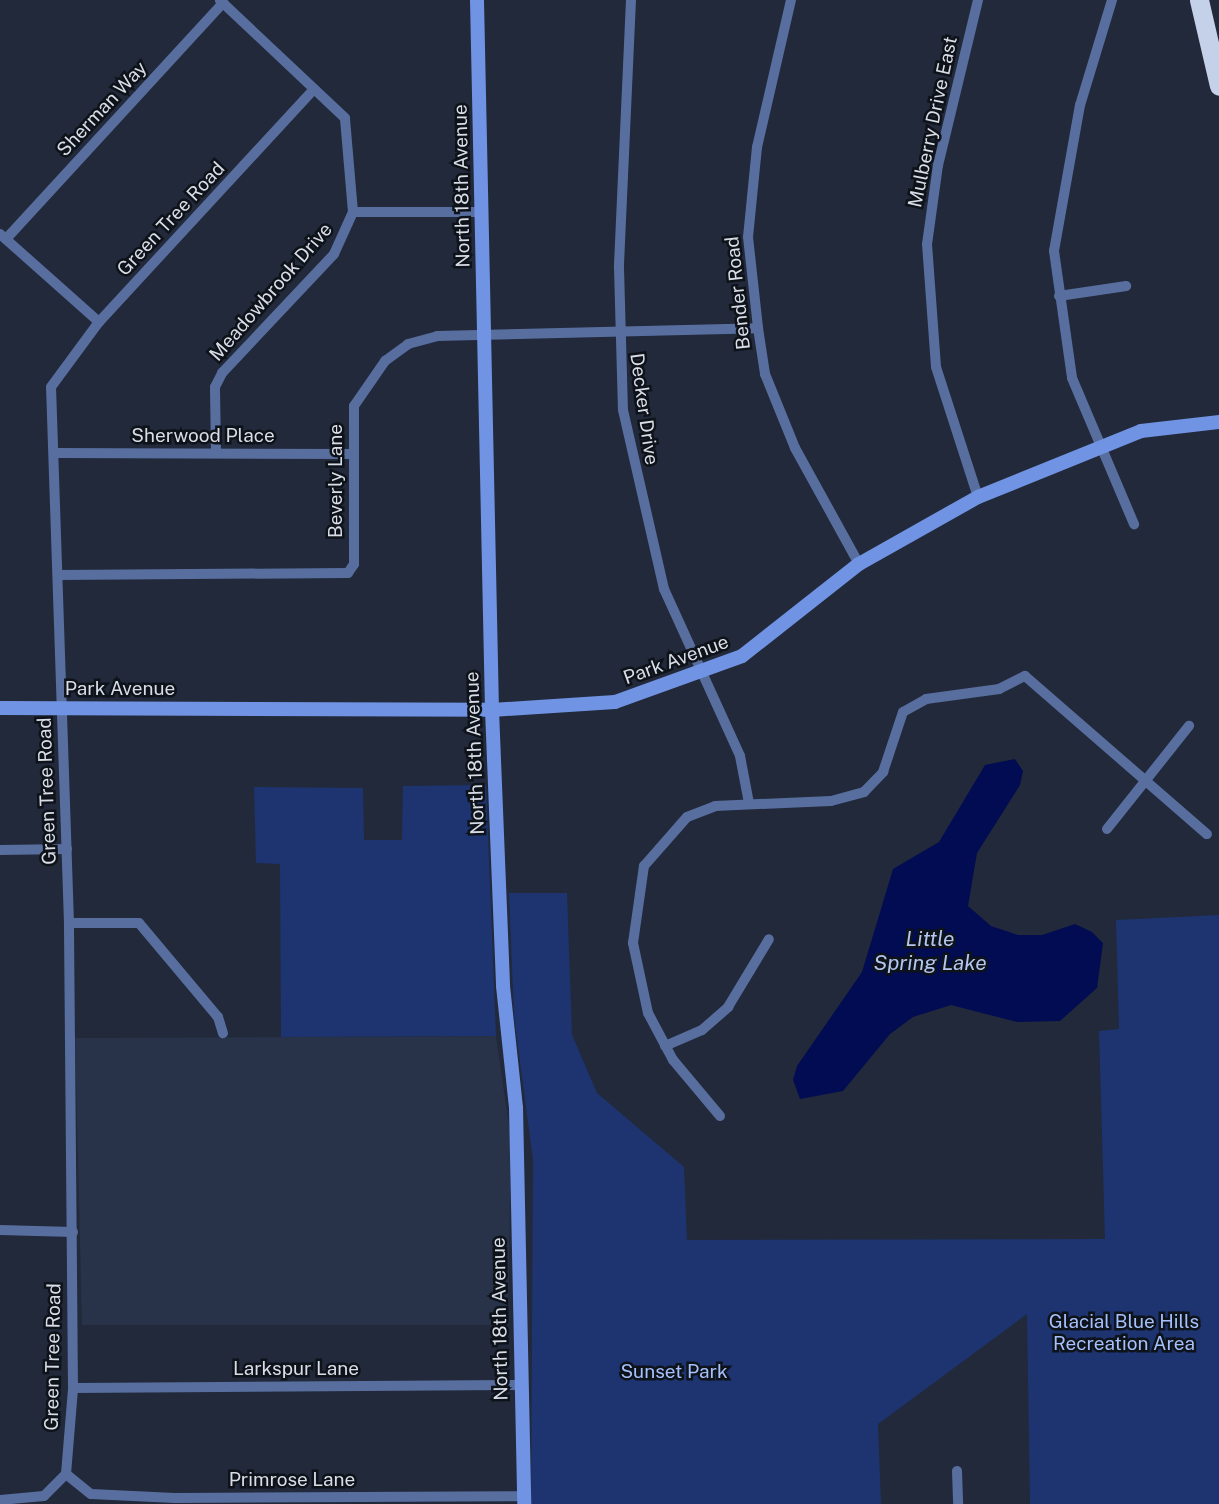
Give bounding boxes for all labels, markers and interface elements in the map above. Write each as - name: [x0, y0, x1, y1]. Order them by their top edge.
- street label: Mulberry Drive East: [904, 34, 962, 210]
- street label: Sherman Way: [52, 57, 152, 161]
- street label: North 18th Avenue: [449, 104, 475, 268]
- street label: Green Tree Road: [112, 157, 230, 281]
- street label: Meadowbrook Drive: [205, 218, 337, 366]
- street label: Bender Road: [721, 235, 755, 351]
- street label: Decker Drive: [625, 352, 663, 466]
- street label: Beverly Lane: [325, 424, 347, 538]
- street label: Sherwood Place: [131, 425, 275, 447]
- street label: Park Avenue: [620, 630, 732, 690]
- street label: North 18th Avenue: [461, 671, 489, 835]
- street label: Park Avenue: [65, 678, 175, 700]
- street label: Green Tree Road: [33, 717, 61, 865]
- water label: Little Spring Lake: [873, 926, 987, 976]
- street label: North 18th Avenue: [487, 1237, 513, 1401]
- street label: Green Tree Road: [40, 1283, 66, 1431]
- park label: Glacial Blue Hills Recreation Area: [1049, 1311, 1199, 1355]
- street label: Larkspur Lane: [233, 1358, 359, 1380]
- park label: Sunset Park: [620, 1361, 728, 1383]
- street label: Primrose Lane: [229, 1469, 355, 1491]

